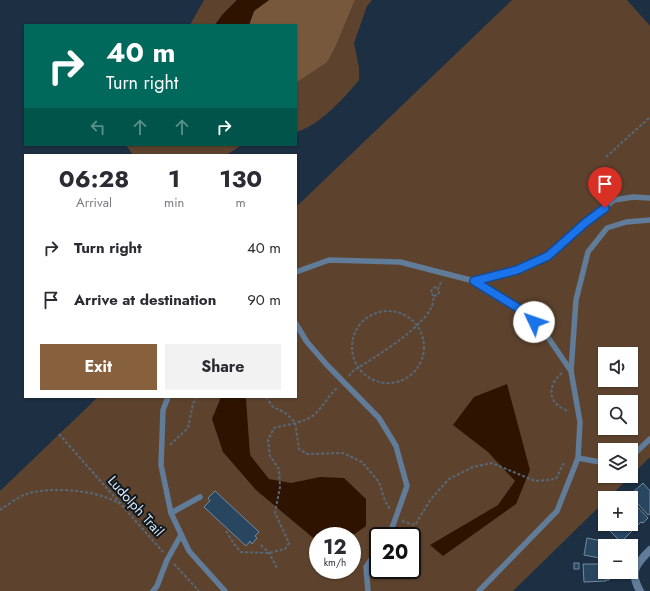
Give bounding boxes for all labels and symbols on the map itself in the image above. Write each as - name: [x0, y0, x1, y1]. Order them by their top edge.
- pin: [588, 167, 622, 208]
- position arrow: [513, 301, 555, 343]
- street label: Ludolph Trail: [103, 471, 169, 541]
- speed limit sign: 20: [369, 527, 421, 579]

